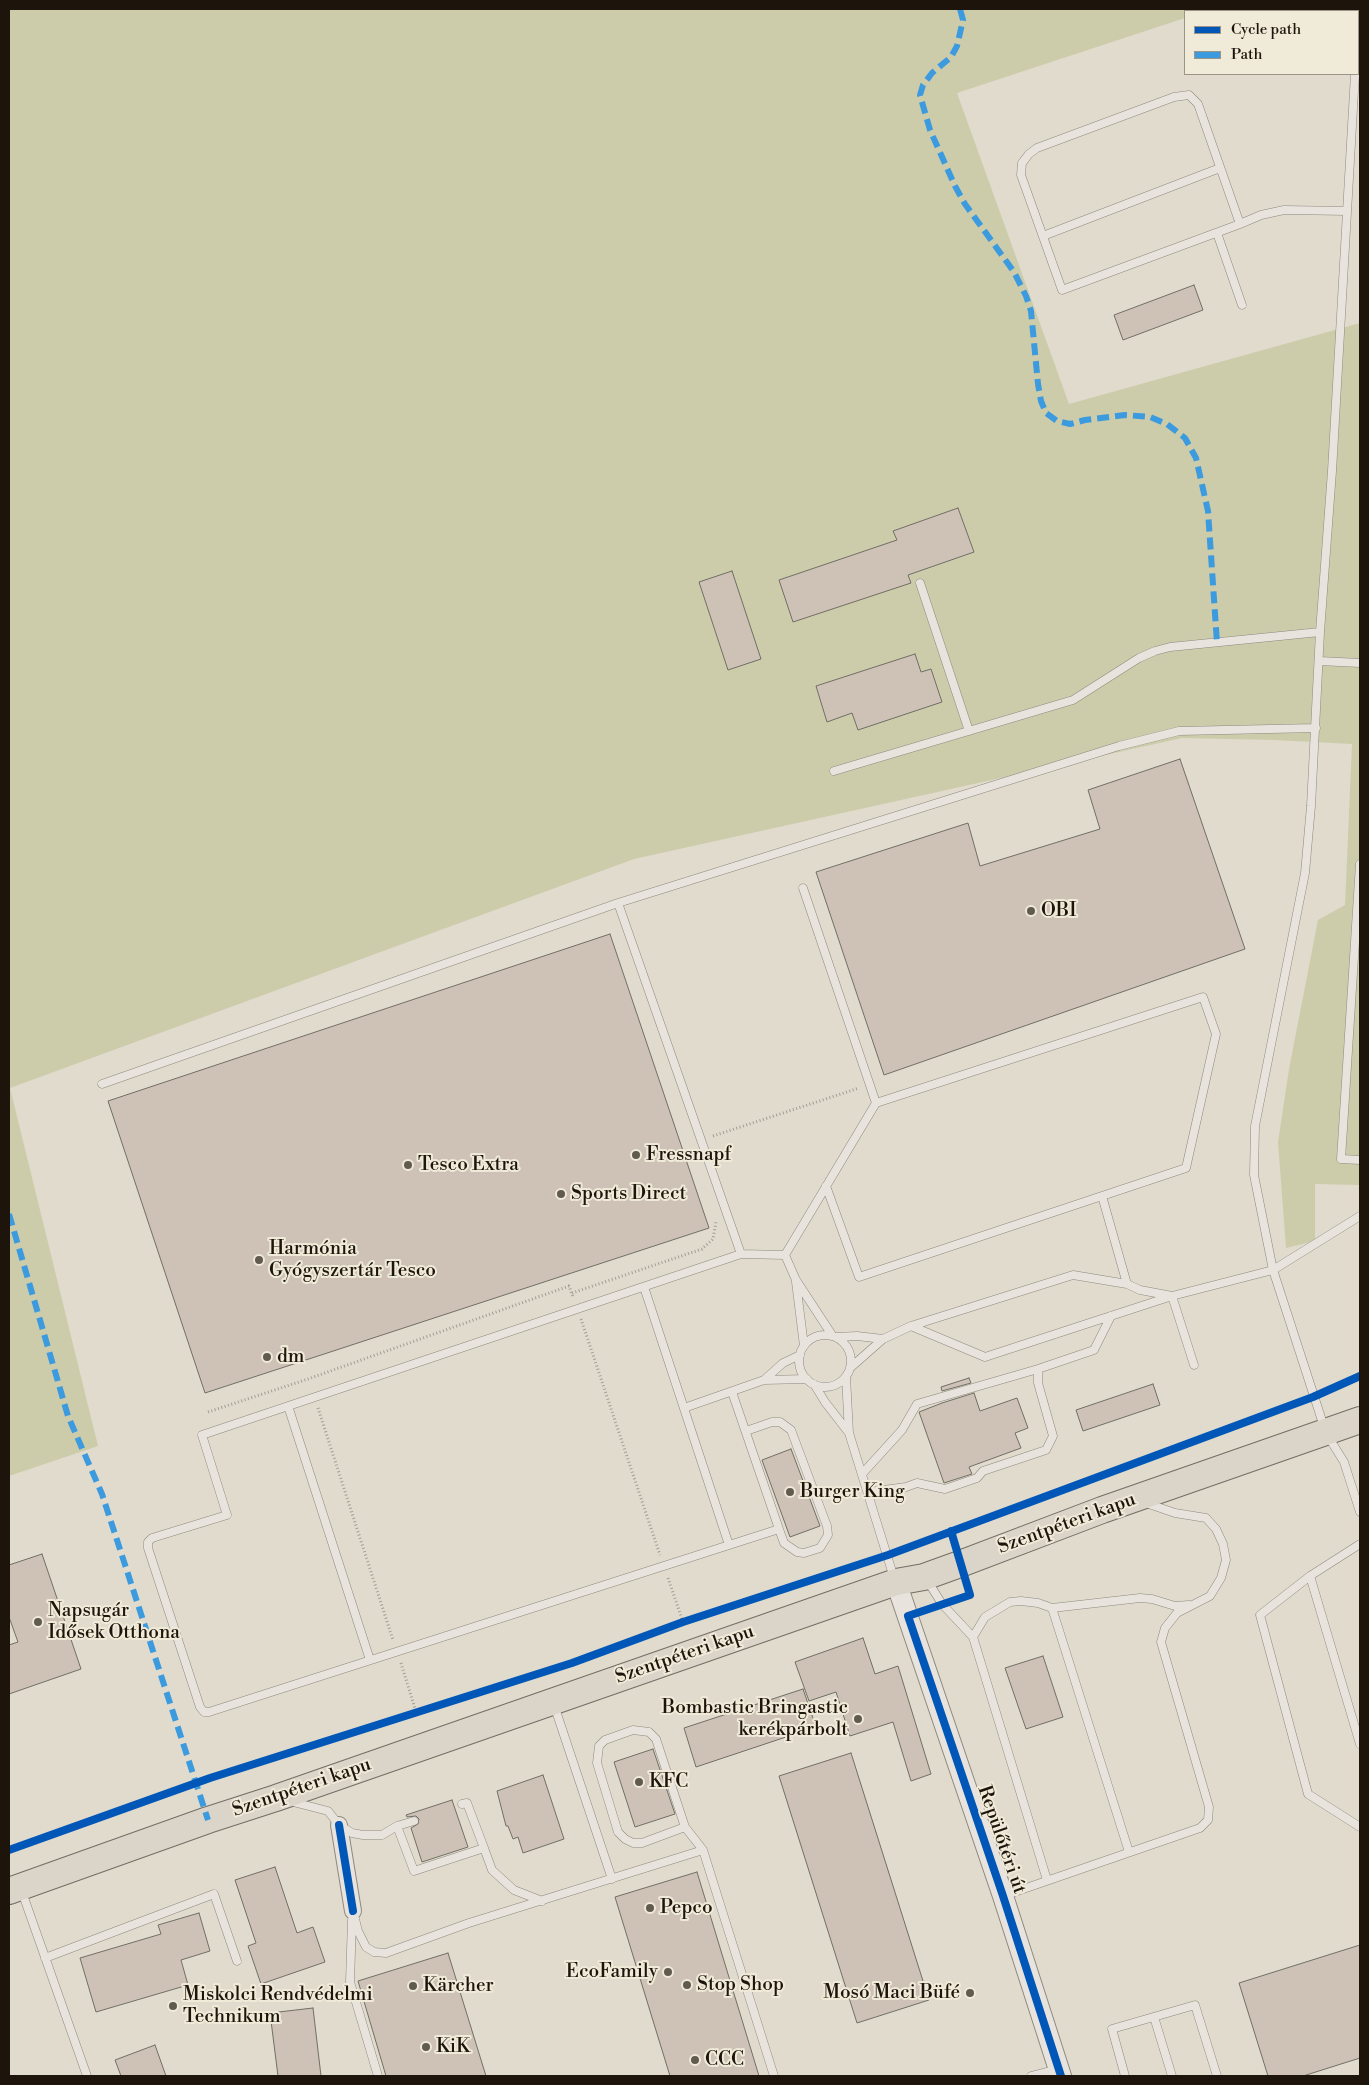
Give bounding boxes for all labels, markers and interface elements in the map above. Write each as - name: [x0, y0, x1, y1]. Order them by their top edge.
- legend: [1184, 10, 1359, 75]
- text: Cycle path: [1231, 20, 1301, 39]
- text: Path: [1231, 45, 1263, 64]
- place label: OBI: [1041, 900, 1076, 922]
- marker: OBI: [1025, 905, 1037, 917]
- place label: Fressnapf: [646, 1144, 731, 1166]
- marker: Fressnapf: [630, 1149, 642, 1161]
- place label: Tesco Extra: [418, 1154, 519, 1176]
- marker: Tesco Extra: [402, 1159, 414, 1171]
- place label: Sports Direct: [571, 1183, 686, 1205]
- marker: Sports Direct: [555, 1188, 567, 1200]
- place label: Harmónia Gyógyszertár Tesco: [269, 1238, 436, 1282]
- marker: Harmónia Gyógyszertár Tesco: [253, 1254, 265, 1266]
- place label: dm: [277, 1346, 304, 1368]
- marker: dm: [261, 1351, 273, 1363]
- place label: Burger King: [800, 1481, 905, 1503]
- marker: Burger King: [784, 1486, 796, 1498]
- street label: Szentpéteri kapu: [995, 1488, 1139, 1560]
- place label: Napsugár Idősek Otthona: [48, 1600, 180, 1644]
- marker: Napsugár Idősek Otthona: [32, 1616, 44, 1628]
- street label: Szentpéteri kapu: [613, 1621, 757, 1689]
- place label: Bombastic Bringastic kerékpárbolt: [662, 1697, 848, 1741]
- marker: Bombastic Bringastic kerékpárbolt: [852, 1713, 864, 1725]
- street label: Szentpéteri kapu: [230, 1754, 374, 1822]
- place label: KFC: [649, 1771, 688, 1793]
- marker: KFC: [633, 1776, 645, 1788]
- street label: Repülőtéri út: [972, 1783, 1030, 1897]
- place label: Pepco: [660, 1897, 713, 1919]
- marker: Pepco: [644, 1902, 656, 1914]
- place label: EcoFamily: [566, 1961, 658, 1983]
- marker: EcoFamily: [662, 1966, 674, 1978]
- place label: Stop Shop: [697, 1974, 784, 1996]
- place label: Kärcher: [423, 1975, 494, 1997]
- marker: Stop Shop: [681, 1979, 693, 1991]
- marker: Kärcher: [407, 1980, 419, 1992]
- place label: Mosó Maci Büfé: [823, 1982, 960, 2004]
- place label: Miskolci Rendvédelmi Technikum: [183, 1984, 373, 2028]
- marker: Mosó Maci Büfé: [964, 1987, 976, 1999]
- marker: Miskolci Rendvédelmi Technikum: [167, 2000, 179, 2012]
- place label: KiK: [436, 2036, 470, 2058]
- marker: KiK: [420, 2041, 432, 2053]
- place label: CCC: [705, 2049, 744, 2071]
- marker: CCC: [689, 2054, 701, 2066]

